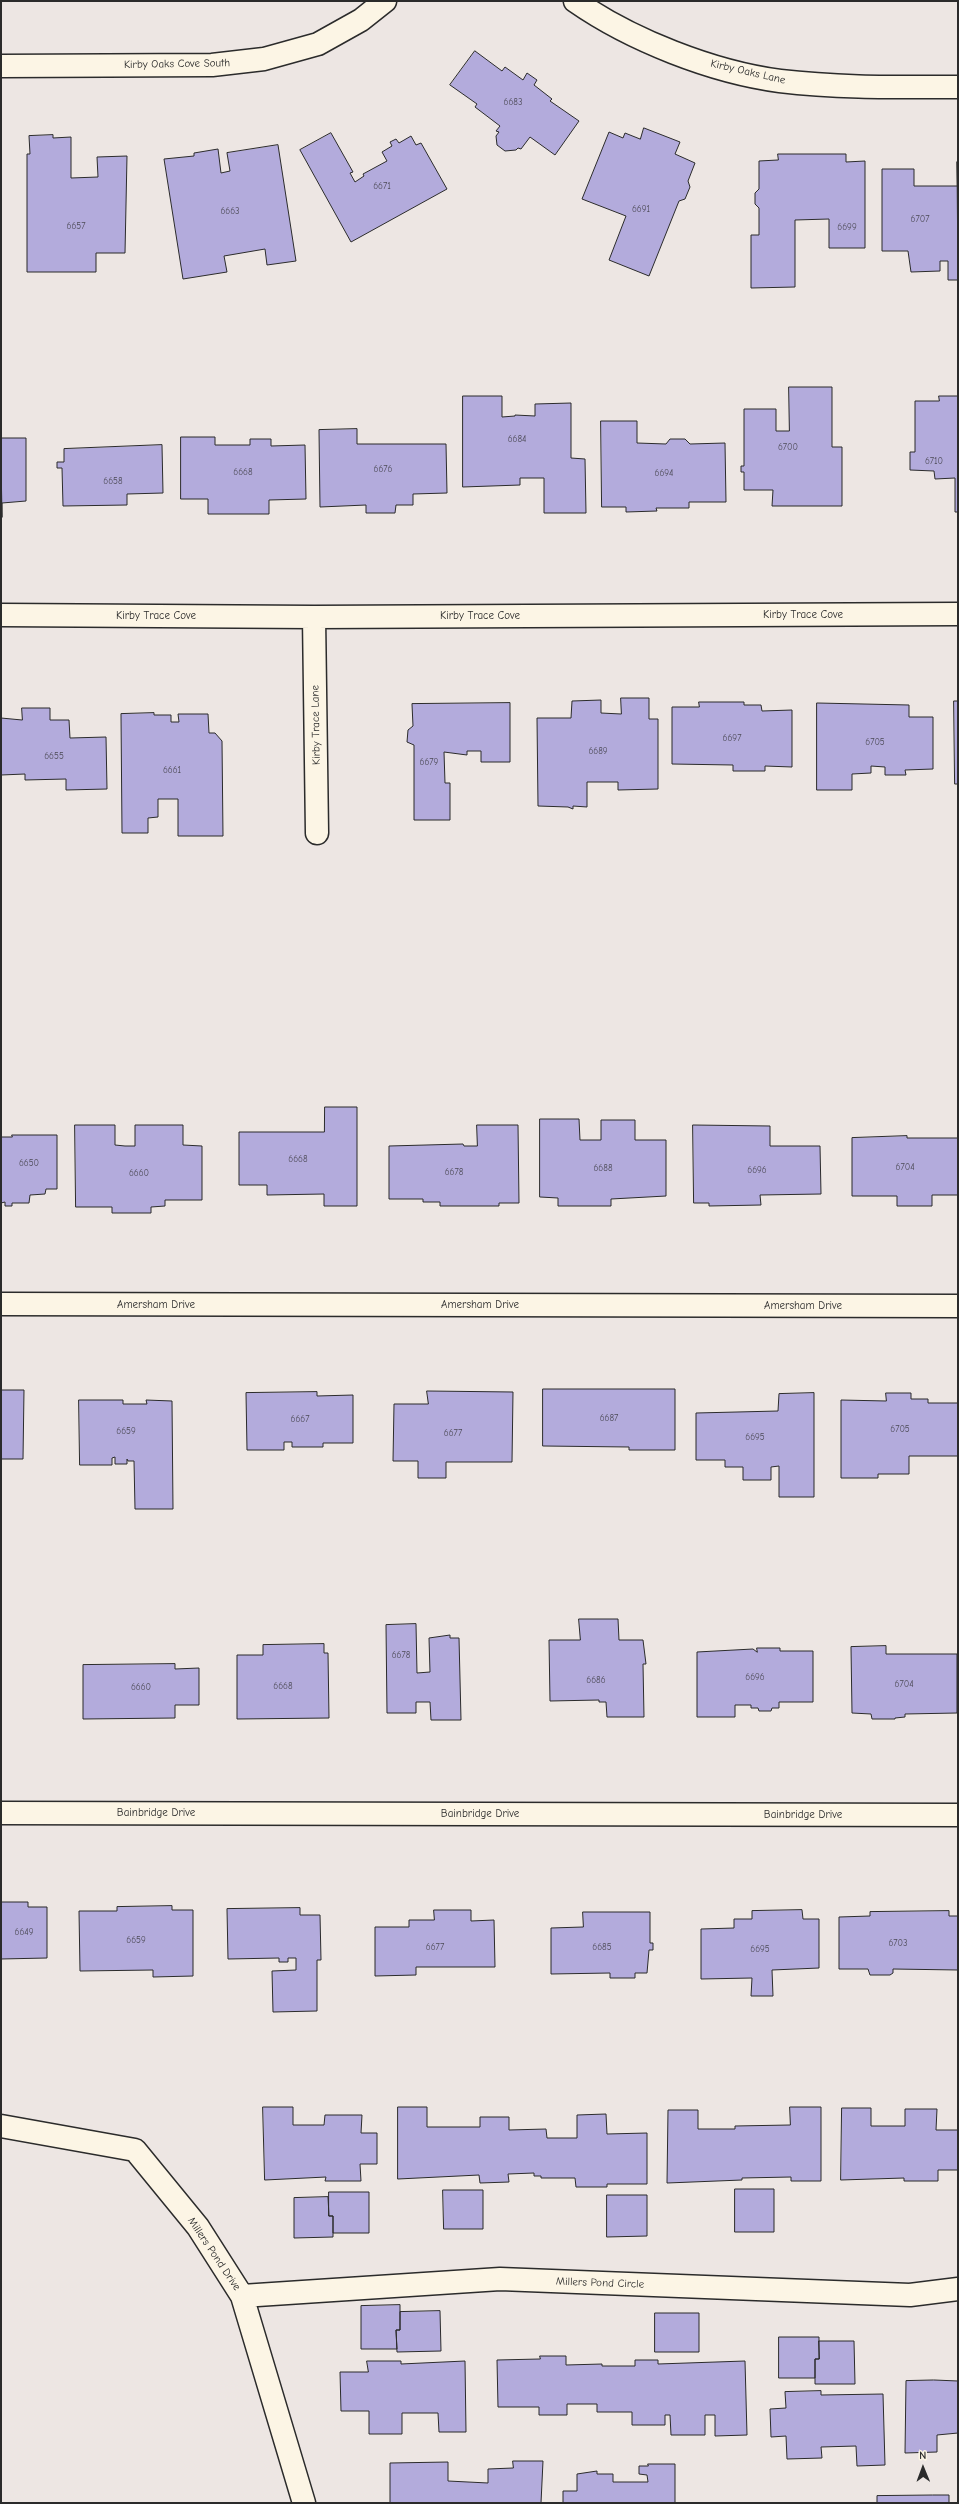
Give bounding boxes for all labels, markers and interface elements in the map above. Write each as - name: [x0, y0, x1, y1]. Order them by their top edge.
- street label: Kirby Oaks Cove South: [124, 56, 230, 72]
- street label: Kirby Oaks Lane: [709, 57, 787, 87]
- house number: 6683: [504, 97, 522, 107]
- house number: 6671: [373, 181, 391, 191]
- house number: 6691: [632, 204, 650, 214]
- house number: 6663: [220, 206, 240, 216]
- house number: 6707: [911, 214, 929, 224]
- house number: 6657: [67, 221, 85, 231]
- house number: 6699: [837, 222, 857, 232]
- house number: 6684: [508, 434, 526, 444]
- house number: 6700: [778, 442, 798, 452]
- house number: 6710: [925, 456, 943, 466]
- house number: 6676: [374, 464, 392, 474]
- house number: 6668: [233, 467, 253, 477]
- house number: 6694: [655, 468, 673, 478]
- house number: 6658: [103, 476, 123, 486]
- street label: Kirby Trace Cove: [763, 608, 843, 622]
- street label: Kirby Trace Cove: [116, 609, 196, 623]
- street label: Kirby Trace Cove: [440, 609, 520, 623]
- street label: Kirby Trace Lane: [309, 685, 323, 765]
- house number: 6697: [723, 733, 741, 743]
- house number: 6705: [865, 737, 885, 747]
- house number: 6689: [588, 746, 608, 756]
- house number: 6655: [44, 751, 64, 761]
- house number: 6679: [420, 757, 438, 767]
- house number: 6661: [163, 765, 181, 775]
- house number: 6668: [288, 1154, 308, 1164]
- house number: 6650: [19, 1158, 39, 1168]
- house number: 6704: [896, 1162, 914, 1172]
- house number: 6688: [593, 1163, 613, 1173]
- house number: 6696: [747, 1165, 767, 1175]
- house number: 6678: [445, 1167, 463, 1177]
- house number: 6660: [129, 1168, 149, 1178]
- street label: Amersham Drive: [117, 1298, 195, 1312]
- street label: Amersham Drive: [441, 1298, 519, 1312]
- street label: Amersham Drive: [764, 1299, 842, 1313]
- house number: 6687: [600, 1413, 618, 1423]
- house number: 6667: [291, 1414, 309, 1424]
- house number: 6705: [890, 1424, 910, 1434]
- house number: 6659: [116, 1426, 136, 1436]
- house number: 6677: [444, 1428, 462, 1438]
- house number: 6695: [745, 1432, 765, 1442]
- house number: 6678: [392, 1650, 410, 1660]
- house number: 6696: [745, 1672, 765, 1682]
- house number: 6686: [586, 1675, 606, 1685]
- house number: 6704: [895, 1679, 913, 1689]
- house number: 6668: [273, 1681, 293, 1691]
- house number: 6660: [131, 1682, 151, 1692]
- street label: Bainbridge Drive: [117, 1806, 195, 1820]
- street label: Bainbridge Drive: [441, 1807, 519, 1821]
- street label: Bainbridge Drive: [764, 1808, 842, 1822]
- house number: 6649: [15, 1927, 33, 1937]
- house number: 6659: [126, 1935, 146, 1945]
- house number: 6703: [888, 1938, 908, 1948]
- house number: 6677: [426, 1942, 444, 1952]
- house number: 6685: [592, 1942, 612, 1952]
- house number: 6695: [750, 1944, 770, 1954]
- street label: Millers Pond Drive: [185, 2215, 243, 2293]
- street label: Millers Pond Circle: [556, 2275, 644, 2291]
- north arrow: [903, 2448, 943, 2488]
- text: N: [919, 2449, 926, 2462]

